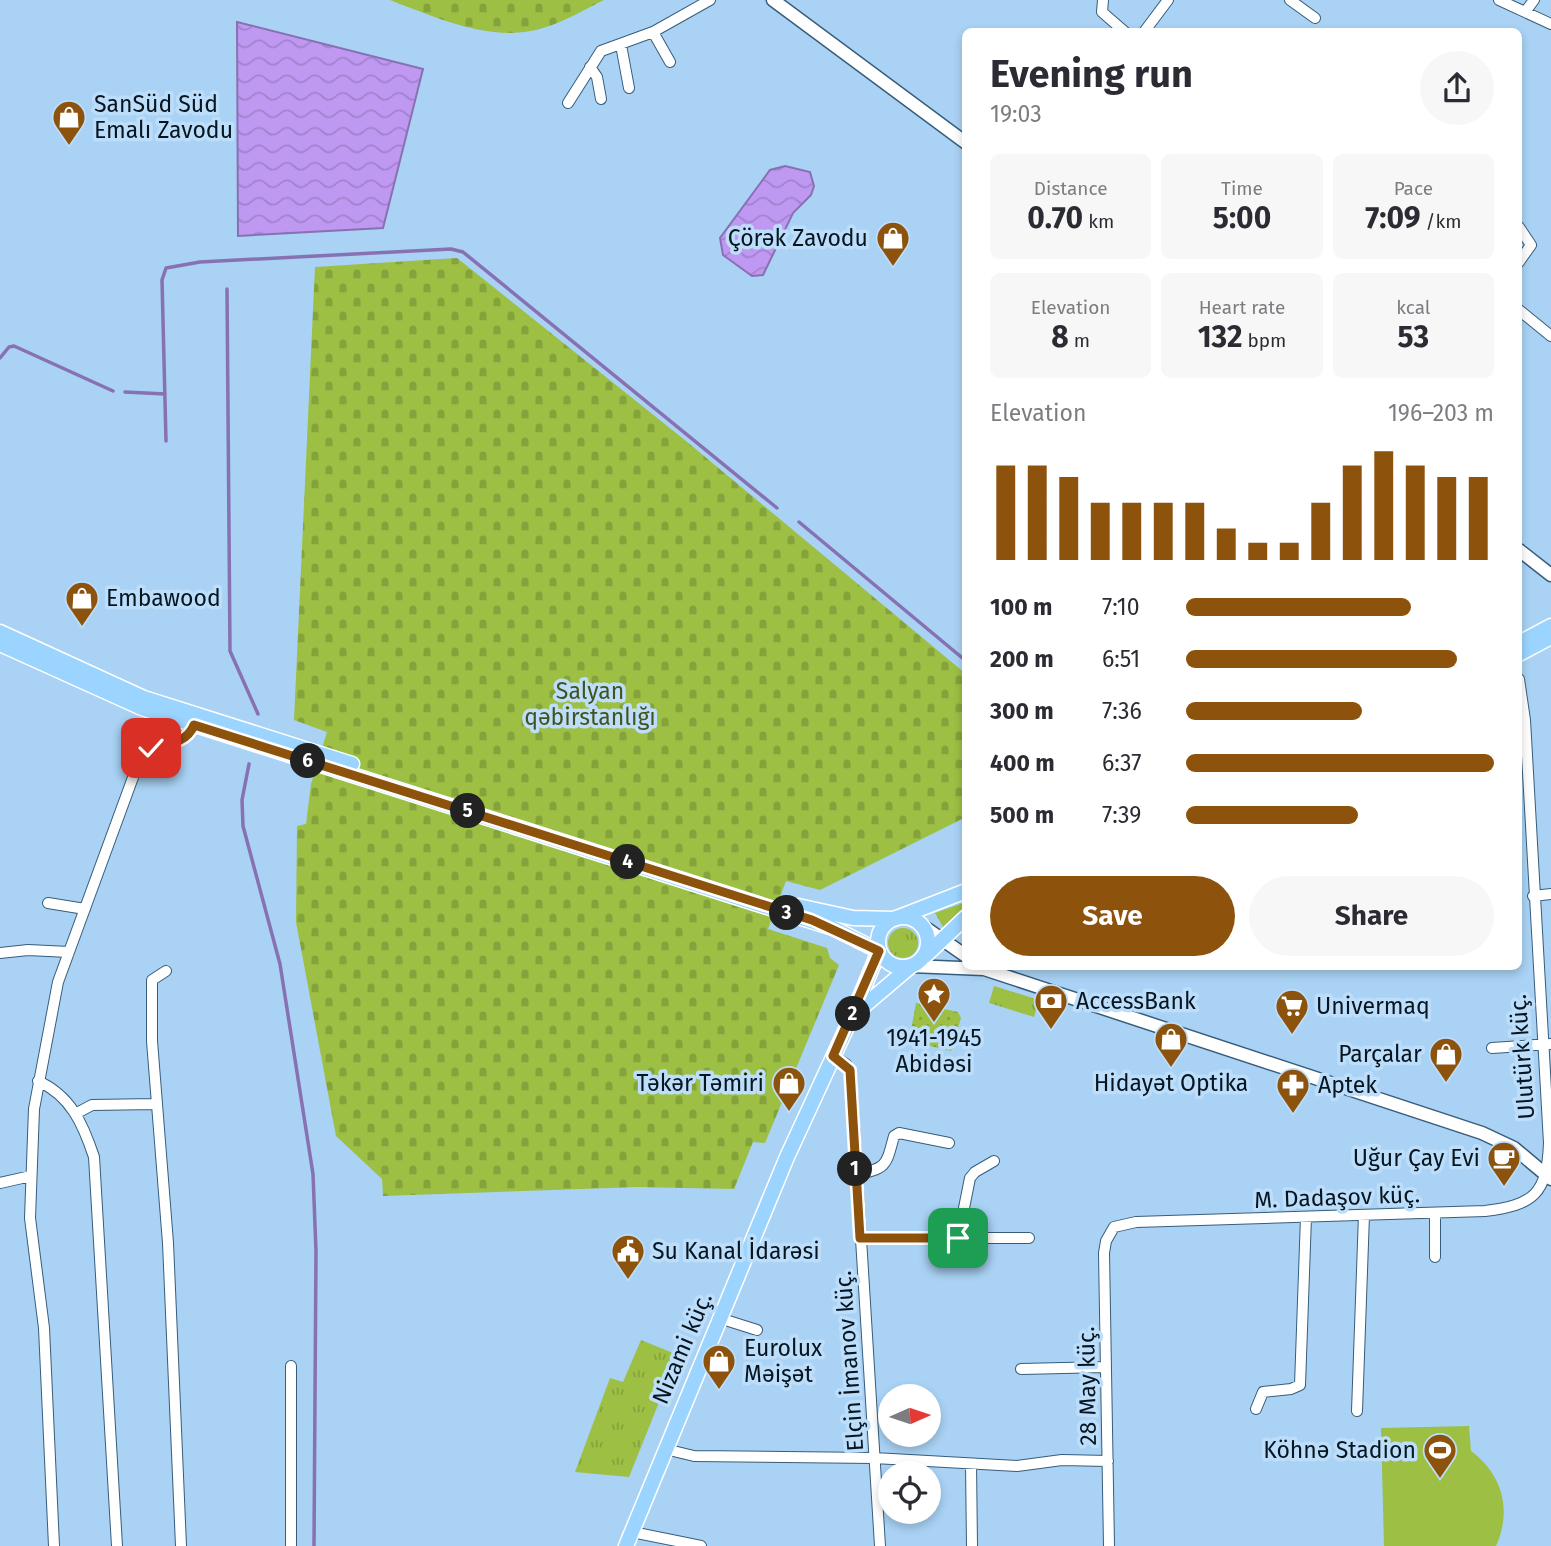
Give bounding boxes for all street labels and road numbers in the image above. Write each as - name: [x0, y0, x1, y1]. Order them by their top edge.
- street label: Ulutürk küç.: [1504, 993, 1540, 1121]
- street label: M. Dadaşov küç.: [1254, 1180, 1420, 1214]
- street label: Elçin İmanov küç.: [829, 1270, 869, 1452]
- street label: Nizami küç.: [646, 1288, 718, 1408]
- street label: 28 May küç.: [1072, 1326, 1102, 1446]

